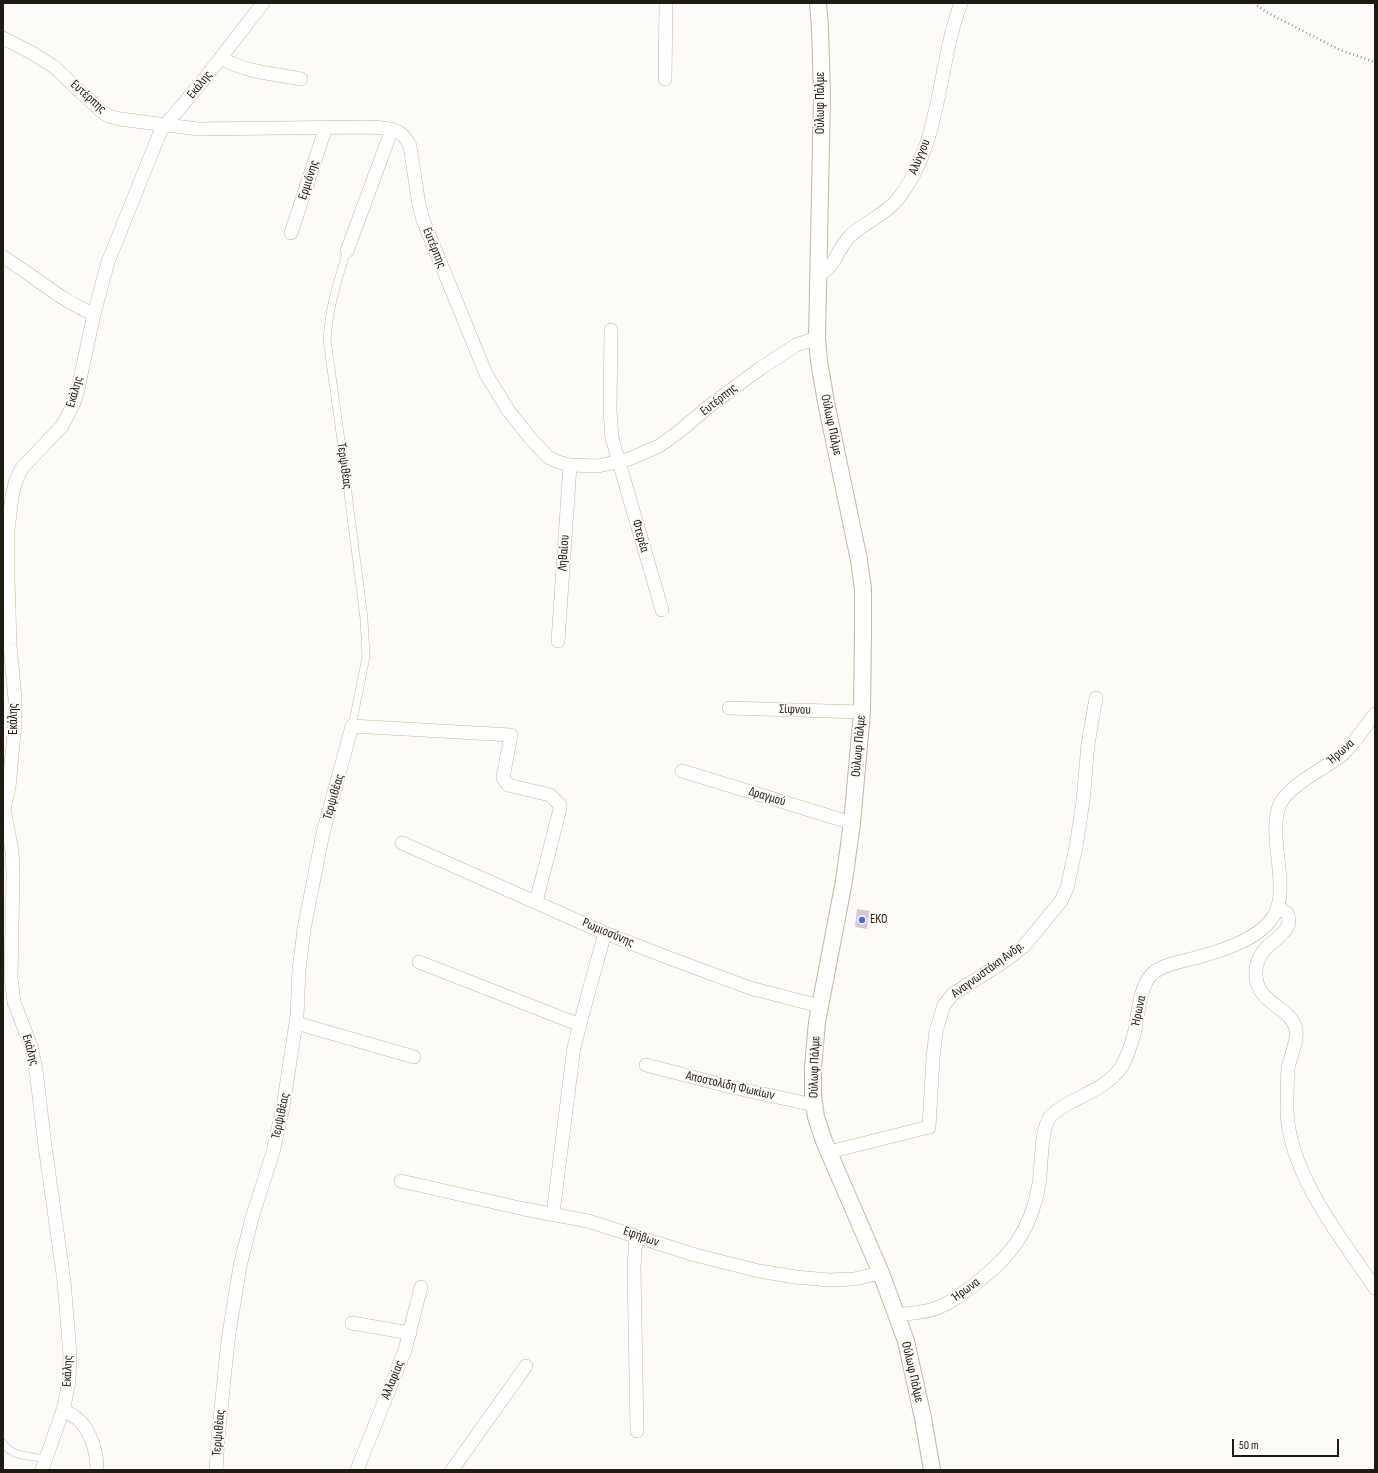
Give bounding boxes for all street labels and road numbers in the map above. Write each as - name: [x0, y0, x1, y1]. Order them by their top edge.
- street label: Εκάλης: [184, 68, 216, 102]
- street label: Ούλωφ Πάλμε: [813, 72, 829, 134]
- street label: Ευτέρπης: [67, 77, 109, 117]
- street label: Αλύγγου: [906, 137, 934, 177]
- street label: Ερμιόνης: [295, 158, 323, 202]
- street label: Ευτέρπης: [419, 225, 449, 271]
- street label: Εκάλης: [63, 375, 87, 409]
- street label: Ευτέρπης: [697, 381, 741, 419]
- street label: Ούλωφ Πάλμε: [817, 393, 845, 457]
- street label: Τερψιθέας: [333, 442, 355, 490]
- street label: Φτερέα: [628, 518, 652, 554]
- street label: Ληθαίου: [555, 534, 573, 572]
- street label: Σίφνου: [779, 702, 811, 718]
- street label: Εκάλης: [6, 703, 22, 735]
- street label: Ούλωφ Πάλμε: [849, 714, 869, 778]
- street label: Ήρωνα: [1324, 736, 1358, 768]
- street label: Τερψιθέας: [320, 772, 348, 822]
- street label: Δραγμού: [747, 784, 787, 810]
- street label: Ρωμιοσύνης: [580, 915, 636, 951]
- street label: Αναγνωστάκη Ανδρ.: [949, 938, 1027, 1002]
- street label: Ήρωνα: [1128, 994, 1150, 1028]
- street label: Εκάλης: [18, 1033, 42, 1067]
- street label: Ούλωφ Πάλμε: [806, 1036, 824, 1098]
- street label: Αποστολίδη Φωκίων: [684, 1068, 776, 1104]
- street label: Τερψιθέας: [269, 1092, 293, 1140]
- street label: Εφήβων: [621, 1224, 661, 1250]
- street label: Ήρωνα: [949, 1275, 983, 1305]
- street label: Ούλωφ Πάλμε: [897, 1340, 927, 1404]
- street label: Εκάλης: [59, 1355, 77, 1387]
- street label: Αλλαρίας: [378, 1358, 408, 1402]
- street label: Τερψιθέας: [209, 1409, 229, 1457]

